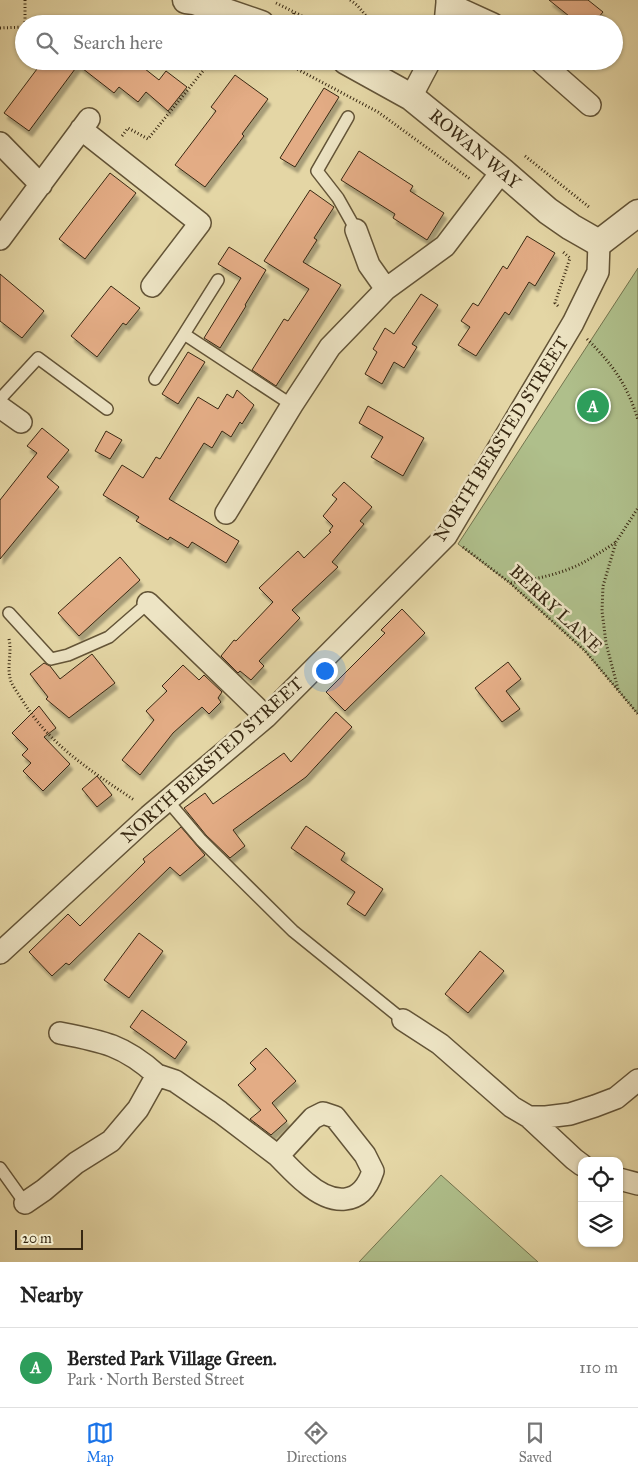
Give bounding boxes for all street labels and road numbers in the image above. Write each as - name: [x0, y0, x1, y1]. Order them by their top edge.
- street label: ROWAN WAY: [425, 104, 526, 194]
- street label: NORTH BERSTED STREET: [429, 333, 573, 545]
- street label: BERRY LANE: [505, 560, 607, 658]
- street label: NORTH BERSTED STREET: [116, 672, 308, 848]

